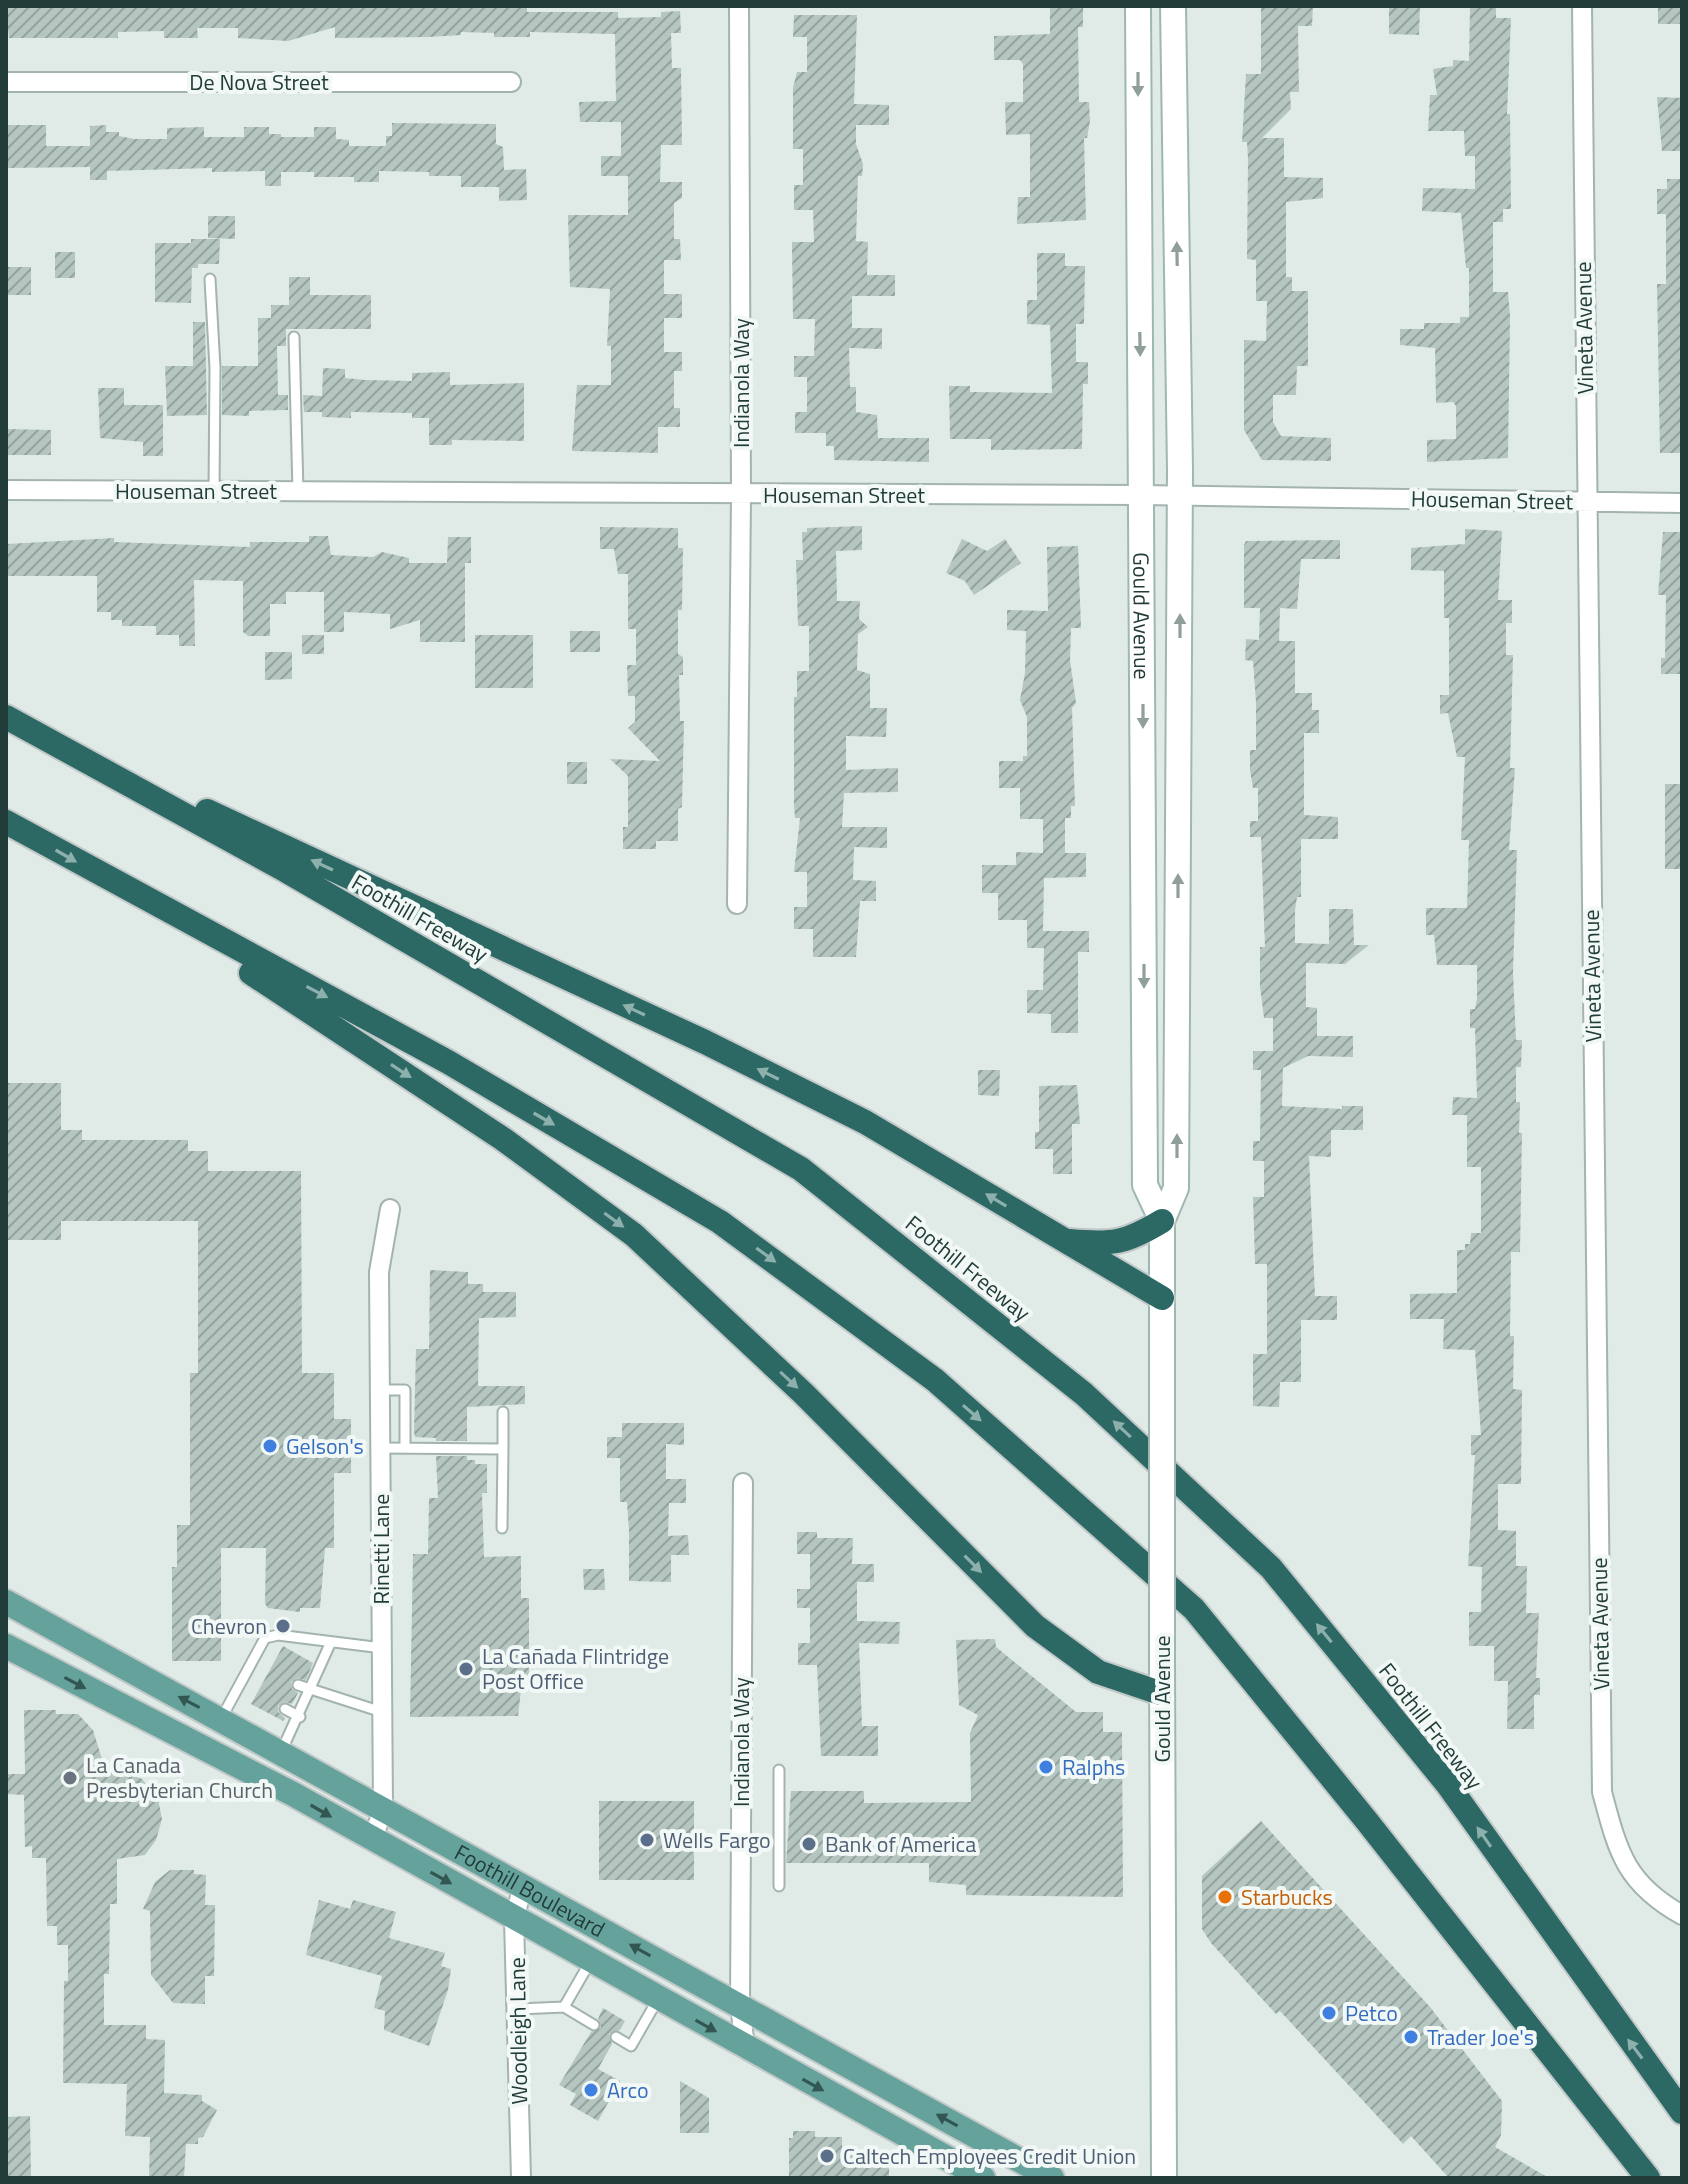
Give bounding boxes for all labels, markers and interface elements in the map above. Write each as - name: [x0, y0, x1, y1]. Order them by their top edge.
- street label: De Nova Street: [189, 65, 329, 99]
- one-way arrow: [1132, 72, 1144, 97]
- one-way arrow: [1171, 241, 1183, 266]
- street label: Vineta Avenue: [1566, 261, 1602, 395]
- street label: Indianola Way: [724, 318, 758, 448]
- one-way arrow: [1134, 332, 1147, 357]
- street label: Houseman Street: [115, 474, 277, 508]
- street label: Houseman Street: [763, 478, 925, 512]
- street label: Houseman Street: [1411, 482, 1574, 518]
- street label: Gould Avenue: [1124, 552, 1159, 680]
- one-way arrow: [1173, 613, 1186, 638]
- one-way arrow: [1137, 704, 1149, 729]
- one-way arrow: [54, 849, 77, 863]
- one-way arrow: [311, 858, 334, 872]
- street label: Foothill Freeway: [345, 865, 495, 971]
- one-way arrow: [1172, 873, 1184, 898]
- street label: Vineta Avenue: [1574, 909, 1610, 1043]
- one-way arrow: [1138, 964, 1150, 989]
- one-way arrow: [306, 986, 329, 999]
- one-way arrow: [623, 1003, 646, 1017]
- one-way arrow: [390, 1064, 411, 1079]
- one-way arrow: [757, 1067, 780, 1081]
- one-way arrow: [533, 1112, 556, 1126]
- one-way arrow: [1171, 1133, 1183, 1158]
- one-way arrow: [985, 1193, 1007, 1207]
- street label: Foothill Freeway: [898, 1207, 1038, 1329]
- one-way arrow: [603, 1212, 624, 1227]
- one-way arrow: [755, 1247, 776, 1263]
- one-way arrow: [779, 1371, 798, 1389]
- one-way arrow: [963, 1403, 982, 1421]
- one-way arrow: [1112, 1420, 1131, 1438]
- place label: Gelson's: [286, 1429, 364, 1463]
- marker: Gelson's: [261, 1437, 279, 1455]
- street label: Rinetti Lane: [364, 1494, 398, 1604]
- one-way arrow: [963, 1554, 982, 1573]
- street label: Vineta Avenue: [1582, 1557, 1618, 1691]
- place label: Chevron: [191, 1609, 267, 1643]
- marker: Chevron: [274, 1617, 292, 1635]
- one-way arrow: [1316, 1623, 1333, 1643]
- street label: Gould Avenue: [1145, 1635, 1179, 1763]
- place label: La Cañada Flintridge Post Office: [482, 1639, 669, 1698]
- street label: Foothill Freeway: [1371, 1655, 1492, 1797]
- marker: La Cañada Flintridge Post Office: [457, 1660, 475, 1678]
- one-way arrow: [64, 1676, 87, 1689]
- street label: Indianola Way: [724, 1677, 758, 1807]
- one-way arrow: [178, 1695, 200, 1709]
- place label: La Canada Presbyterian Church: [86, 1748, 273, 1807]
- place label: Ralphs: [1062, 1750, 1125, 1784]
- marker: Ralphs: [1037, 1758, 1055, 1776]
- marker: La Canada Presbyterian Church: [61, 1769, 79, 1787]
- one-way arrow: [310, 1804, 333, 1817]
- place label: Wells Fargo: [663, 1823, 771, 1857]
- place label: Bank of America: [825, 1827, 976, 1861]
- one-way arrow: [1477, 1827, 1493, 1848]
- marker: Wells Fargo: [638, 1831, 656, 1849]
- street label: Foothill Boulevard: [448, 1835, 611, 1946]
- marker: Bank of America: [800, 1835, 818, 1853]
- one-way arrow: [430, 1871, 452, 1885]
- place label: Starbucks: [1241, 1880, 1333, 1914]
- marker: Starbucks: [1216, 1888, 1234, 1906]
- one-way arrow: [629, 1944, 651, 1958]
- street label: Woodleigh Lane: [500, 1957, 536, 2105]
- place label: Petco: [1345, 1996, 1398, 2030]
- marker: Petco: [1320, 2004, 1338, 2022]
- one-way arrow: [694, 2019, 717, 2032]
- place label: Trader Joe's: [1427, 2020, 1534, 2054]
- marker: Trader Joe's: [1402, 2028, 1420, 2046]
- one-way arrow: [1628, 2039, 1644, 2059]
- place label: Arco: [607, 2073, 649, 2107]
- one-way arrow: [802, 2078, 824, 2092]
- marker: Arco: [582, 2081, 600, 2099]
- one-way arrow: [936, 2113, 959, 2127]
- place label: Caltech Employees Credit Union: [843, 2139, 1136, 2173]
- marker: Caltech Employees Credit Union: [818, 2147, 836, 2165]

